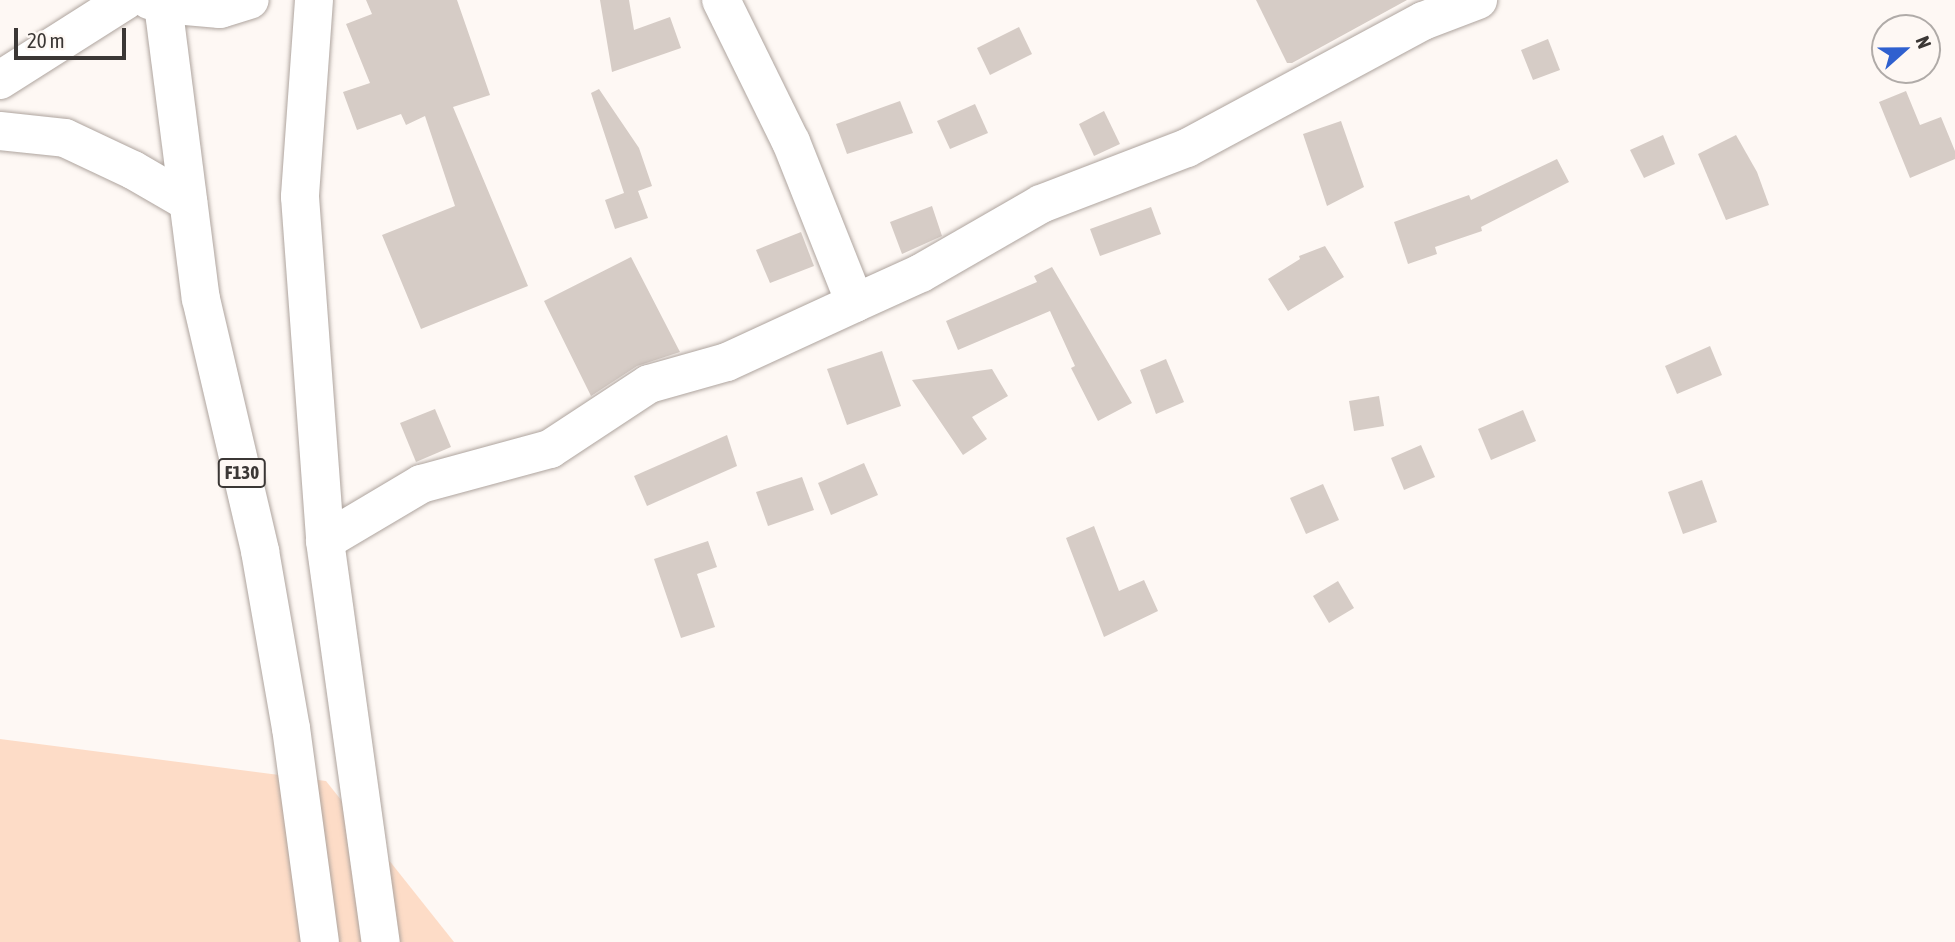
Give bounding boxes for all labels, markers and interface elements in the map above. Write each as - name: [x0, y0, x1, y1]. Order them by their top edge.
- scale bar: [18, 14, 130, 58]
- north arrow: [1871, 14, 1941, 84]
- text: 20 m: [27, 28, 65, 52]
- text: N: [1911, 33, 1936, 51]
- road number: F130: [218, 458, 266, 488]

